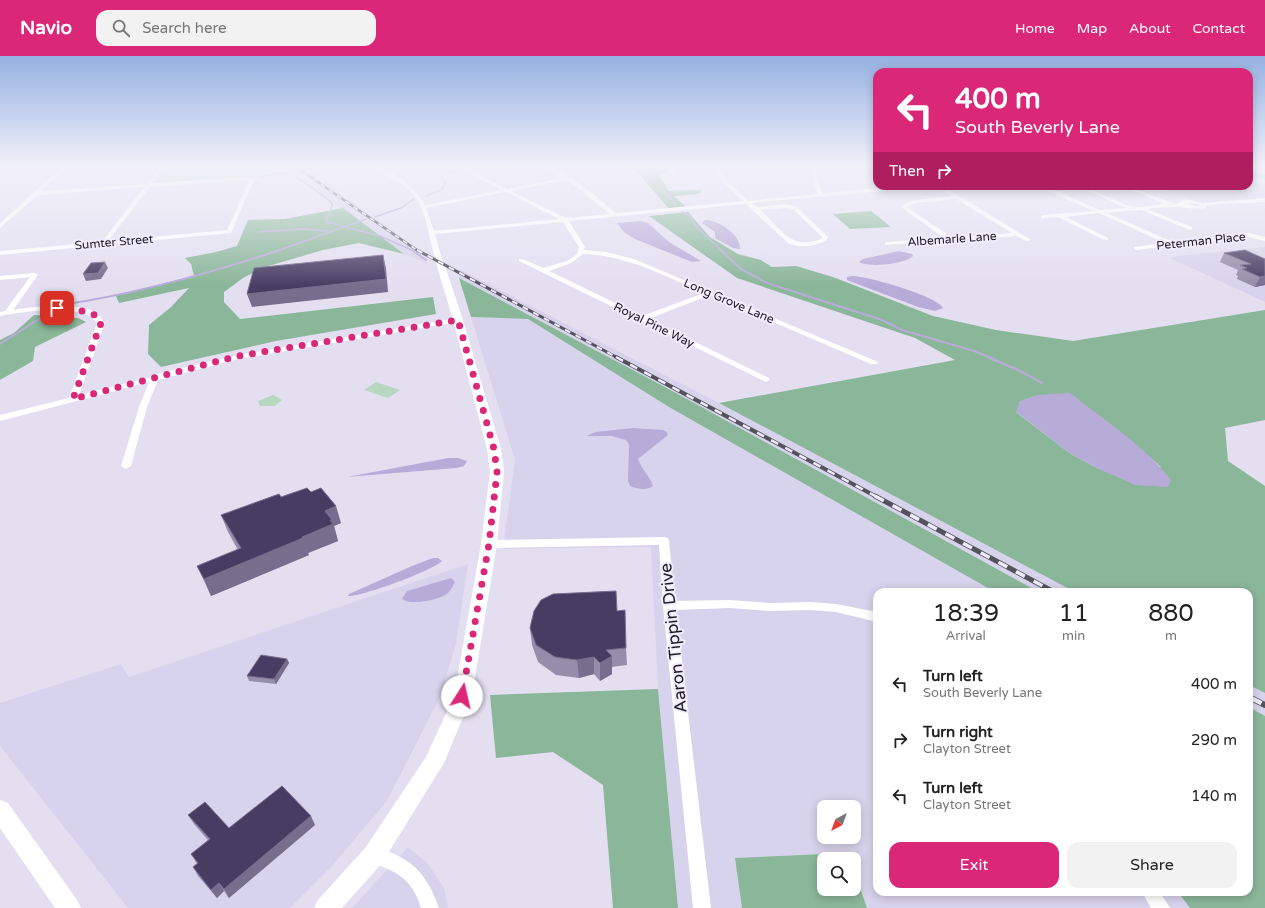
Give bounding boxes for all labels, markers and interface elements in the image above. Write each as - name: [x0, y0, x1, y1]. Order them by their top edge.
- search box: [96, 10, 376, 46]
- text: Navio: [20, 17, 72, 39]
- icon: search: [110, 17, 132, 39]
- text: Search here: [142, 19, 226, 37]
- text: Home: [1015, 20, 1055, 37]
- text: Map: [1077, 20, 1107, 37]
- text: About: [1129, 20, 1171, 37]
- text: Contact: [1193, 20, 1245, 37]
- text: 400 m: [955, 82, 1041, 116]
- icon: left: [889, 84, 941, 136]
- text: South Beverly Lane: [955, 116, 1120, 138]
- icon: right: [933, 160, 955, 182]
- text: Then: [889, 162, 925, 180]
- street label: Albemarle Lane: [907, 229, 997, 249]
- street label: Peterman Place: [1156, 229, 1247, 253]
- street label: Sumter Street: [74, 232, 154, 252]
- street label: Long Grove Lane: [682, 276, 777, 326]
- pin: [40, 291, 74, 325]
- icon: arrive: [46, 297, 68, 319]
- street label: Royal Pine Way: [611, 299, 697, 351]
- street label: Aaron Tippin Drive: [655, 562, 692, 714]
- text: 18:39: [933, 599, 999, 628]
- text: 11: [1059, 599, 1089, 628]
- text: 880: [1148, 599, 1193, 628]
- text: Arrival: [946, 628, 986, 644]
- text: min: [1062, 628, 1085, 644]
- text: m: [1165, 628, 1177, 644]
- text: Turn left: [923, 667, 983, 685]
- icon: left: [889, 673, 911, 695]
- position arrow: [441, 675, 483, 717]
- text: 400 m: [1191, 675, 1237, 693]
- text: South Beverly Lane: [923, 685, 1042, 701]
- text: Turn right: [923, 723, 993, 741]
- icon: right: [889, 729, 911, 751]
- text: 290 m: [1191, 731, 1237, 749]
- text: Clayton Street: [923, 741, 1011, 757]
- text: Turn left: [923, 779, 983, 797]
- icon: left: [889, 785, 911, 807]
- text: 140 m: [1191, 787, 1237, 805]
- text: Clayton Street: [923, 797, 1011, 813]
- north arrow: [817, 800, 861, 844]
- map controls: [817, 800, 861, 896]
- button: Exit: [889, 842, 1059, 888]
- button: Share: [1067, 842, 1237, 888]
- button: search: [817, 852, 861, 896]

